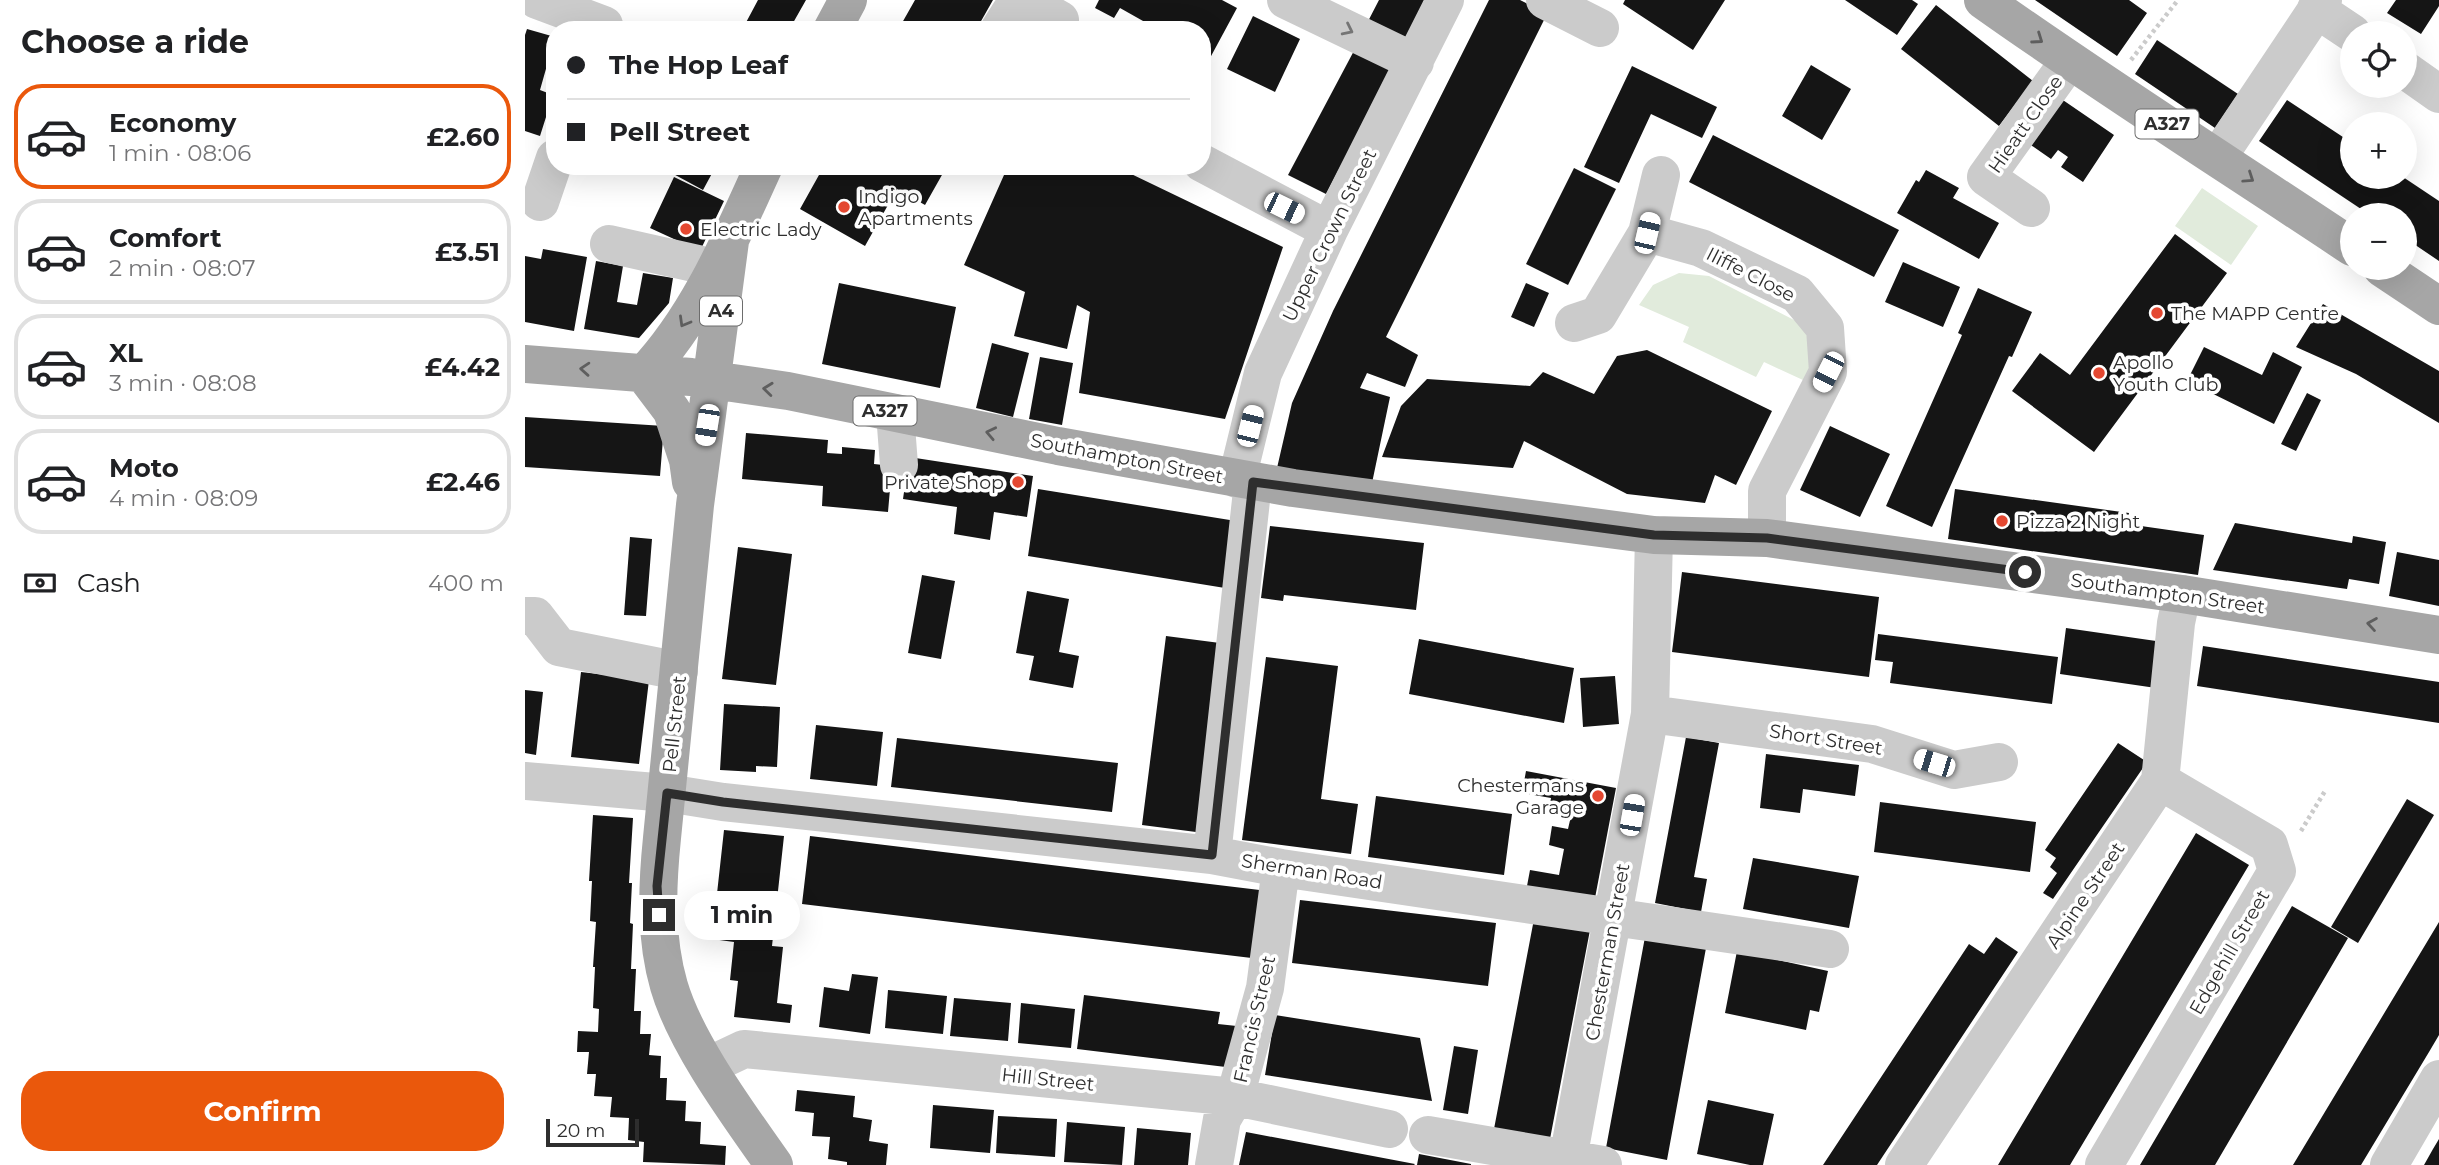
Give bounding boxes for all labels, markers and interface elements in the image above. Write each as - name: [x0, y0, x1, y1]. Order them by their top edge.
- one-way arrow: [1341, 21, 1353, 35]
- map controls: [2340, 21, 2417, 280]
- button: locate: [2340, 21, 2417, 98]
- text: Choose a ride: [21, 22, 249, 61]
- one-way arrow: [2030, 31, 2043, 44]
- text: The Hop Leaf: [609, 49, 788, 81]
- street label: Hieatt Close: [1983, 71, 2068, 178]
- icon: car: [25, 105, 88, 168]
- text: Economy: [109, 107, 236, 139]
- road number: A327: [2135, 110, 2199, 139]
- button: +: [2340, 112, 2417, 189]
- text: Pell Street: [609, 116, 750, 148]
- text: £2.60: [427, 121, 500, 153]
- text: 1 min · 08:06: [109, 139, 251, 167]
- street label: Upper Crown Street: [1278, 145, 1381, 325]
- one-way arrow: [2241, 170, 2254, 182]
- place label: Indigo Apartments: [858, 185, 973, 230]
- car: [1261, 189, 1308, 227]
- marker: Indigo Apartments: [836, 199, 852, 215]
- button: −: [2340, 203, 2417, 280]
- car: [1633, 210, 1662, 256]
- place label: Electric Lady: [700, 218, 822, 241]
- icon: car: [25, 220, 88, 283]
- marker: Electric Lady: [678, 221, 694, 237]
- text: Comfort: [109, 222, 221, 254]
- text: £3.51: [435, 236, 500, 268]
- street label: Iliffe Close: [1703, 242, 1799, 307]
- text: 2 min · 08:07: [109, 254, 255, 282]
- road number: A4: [700, 296, 742, 326]
- place label: The MAPP Centre: [2171, 302, 2339, 325]
- marker: The MAPP Centre: [2149, 305, 2165, 321]
- one-way arrow: [679, 315, 692, 328]
- icon: car: [25, 335, 88, 398]
- text: XL: [109, 337, 143, 369]
- car: [1810, 349, 1847, 395]
- text: £4.42: [425, 351, 500, 383]
- place label: Apollo Youth Club: [2113, 351, 2218, 396]
- one-way arrow: [579, 362, 590, 377]
- marker: Apollo Youth Club: [2091, 365, 2107, 381]
- text: 3 min · 08:08: [109, 369, 257, 397]
- one-way arrow: [762, 382, 774, 397]
- road number: A327: [853, 396, 917, 426]
- car: [694, 403, 721, 447]
- car: [1235, 403, 1266, 449]
- one-way arrow: [985, 426, 997, 441]
- street label: Southampton Street: [1029, 429, 1225, 489]
- icon: car: [25, 450, 88, 513]
- text: Moto: [109, 452, 179, 484]
- text: £2.46: [426, 466, 500, 498]
- place label: Private Shop: [884, 471, 1004, 494]
- marker: Private Shop: [1010, 474, 1026, 490]
- text: 4 min · 08:09: [109, 484, 258, 512]
- place label: Pizza 2 Night: [2016, 510, 2141, 533]
- marker: Pizza 2 Night: [1994, 513, 2010, 529]
- route start: [2009, 556, 2041, 588]
- icon: cash: [21, 564, 59, 602]
- text: Cash: [77, 567, 141, 599]
- street label: Southampton Street: [2069, 568, 2267, 619]
- text: 400 m: [428, 569, 504, 597]
- one-way arrow: [2366, 617, 2377, 632]
- street label: Pell Street: [658, 674, 691, 774]
- street label: Short Street: [1768, 719, 1885, 760]
- car: [1911, 747, 1958, 779]
- place label: Chestermans Garage: [1457, 774, 1584, 819]
- marker: Chestermans Garage: [1590, 788, 1606, 804]
- car: [1619, 792, 1646, 838]
- street label: Alpine Street: [2041, 837, 2130, 953]
- street label: Sherman Road: [1240, 849, 1384, 894]
- street label: Chesterman Street: [1581, 861, 1634, 1043]
- street label: Edgehill Street: [2184, 885, 2275, 1019]
- callout: 1 min: [683, 890, 799, 940]
- route end: [643, 899, 675, 931]
- text: 1 min: [711, 901, 773, 929]
- street label: Francis Street: [1229, 953, 1280, 1085]
- street label: Hill Street: [1000, 1063, 1096, 1096]
- button: Confirm: [21, 1071, 504, 1151]
- scale bar: [546, 1116, 639, 1148]
- text: 20 m: [557, 1119, 605, 1142]

